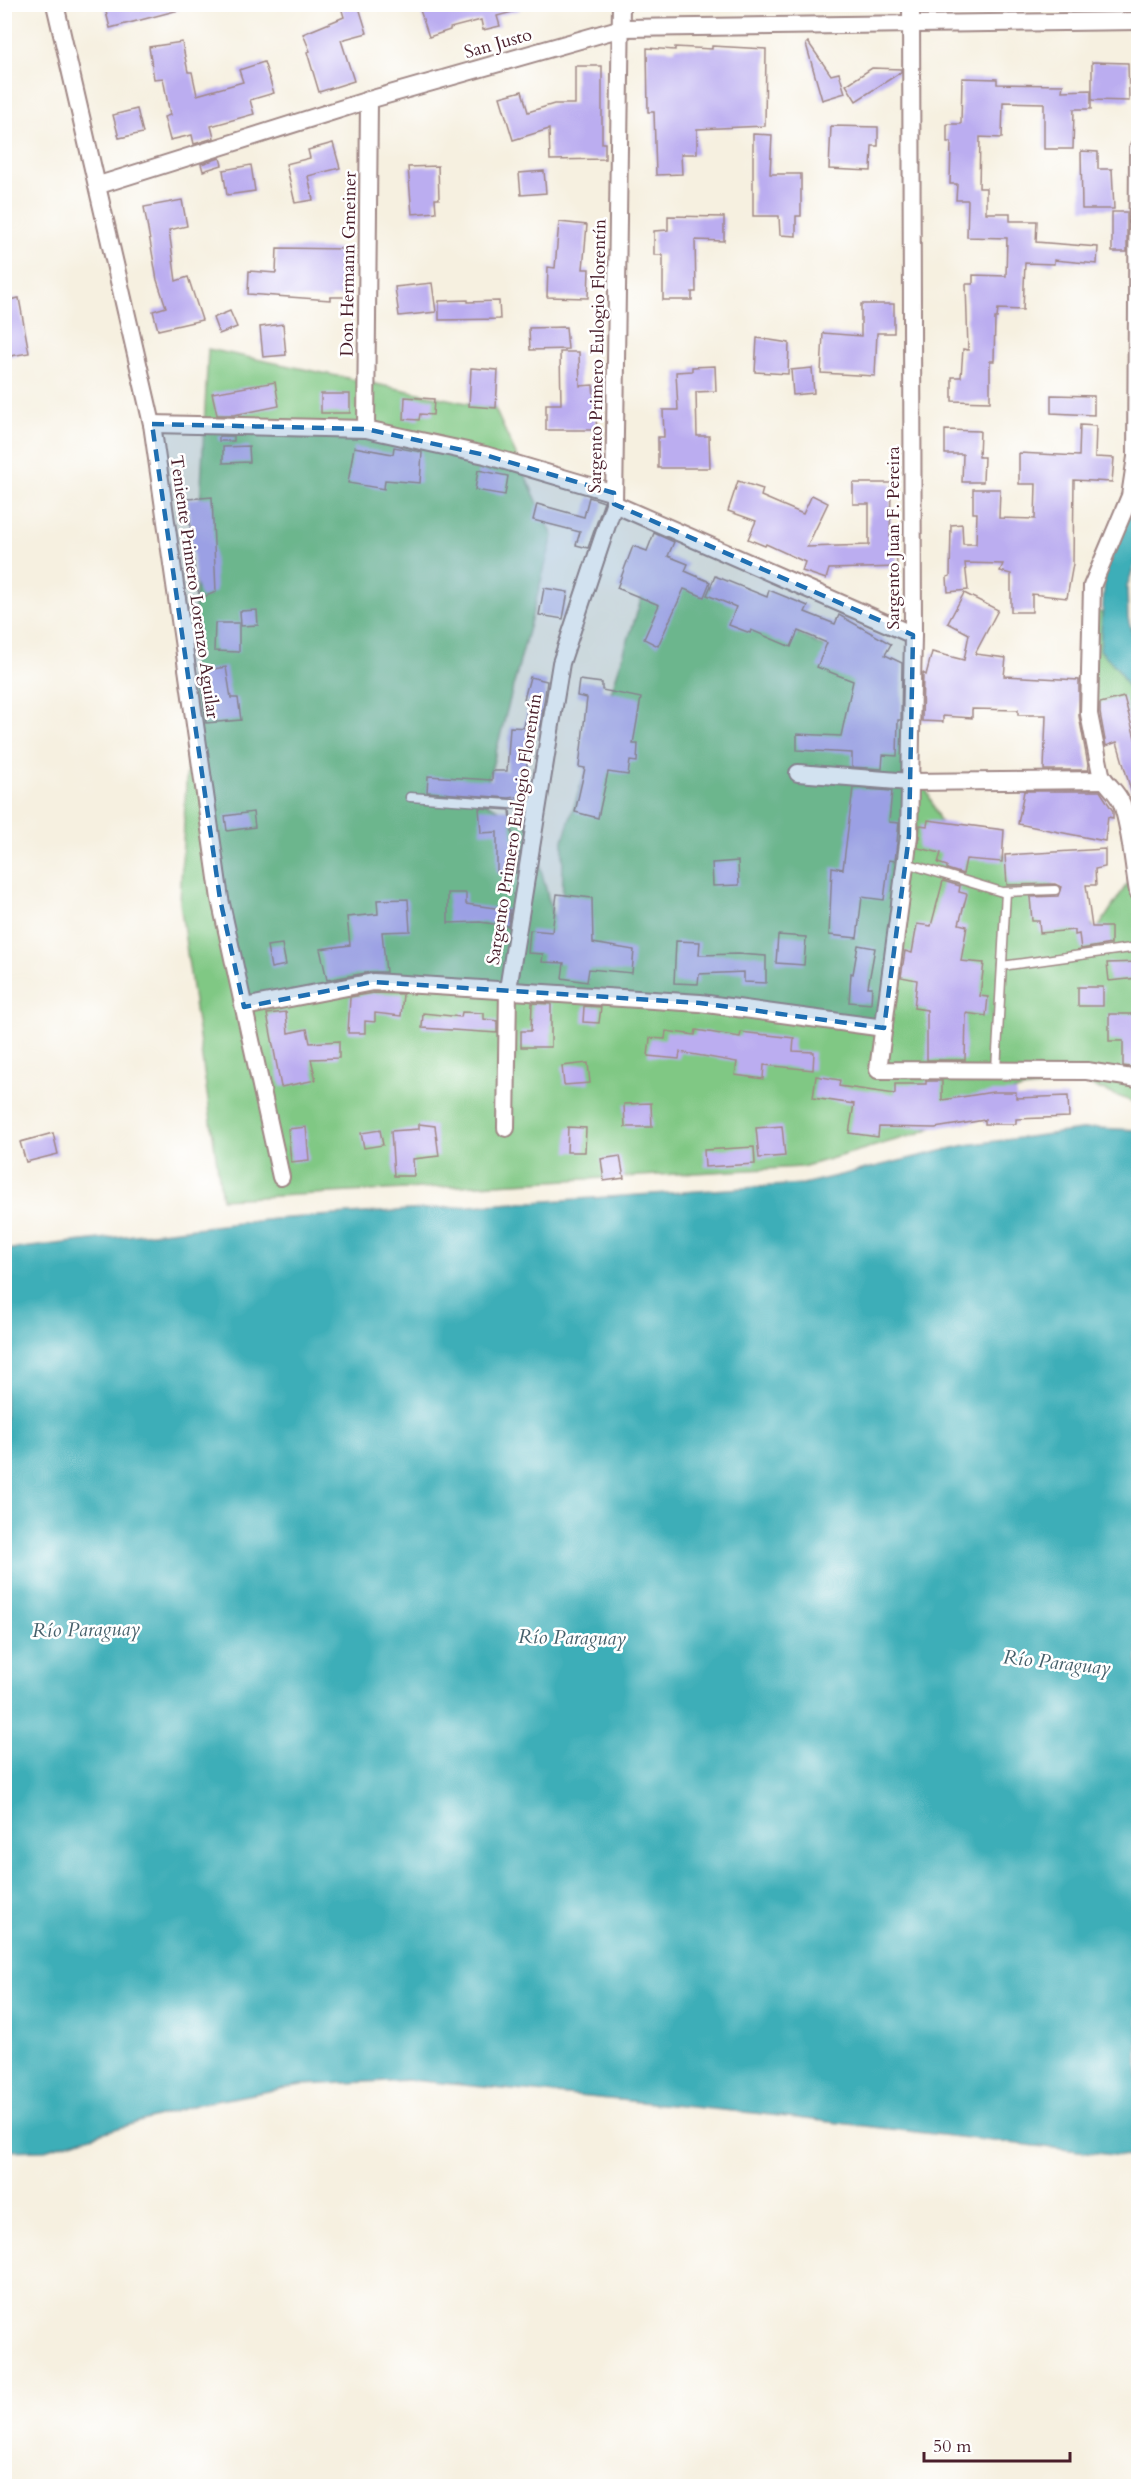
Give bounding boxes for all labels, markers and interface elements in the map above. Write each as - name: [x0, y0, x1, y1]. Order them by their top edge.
- street label: San Justo: [461, 22, 535, 65]
- street label: Don Hermann Gmeiner: [334, 171, 363, 357]
- street label: Sargento Primero Eulogio Florentín: [583, 218, 612, 493]
- street label: Sargento Juan F. Pereira: [881, 446, 906, 630]
- street label: Teniente Primero Lorenzo Aguilar: [164, 454, 225, 721]
- street label: Sargento Primero Eulogio Florentín: [481, 691, 548, 967]
- water label: Río Paraguay: [32, 1615, 141, 1644]
- water label: Río Paraguay: [518, 1623, 627, 1652]
- water label: Río Paraguay: [1002, 1643, 1112, 1682]
- scale bar: [924, 2425, 1070, 2463]
- text: 50 m: [933, 2434, 972, 2459]

